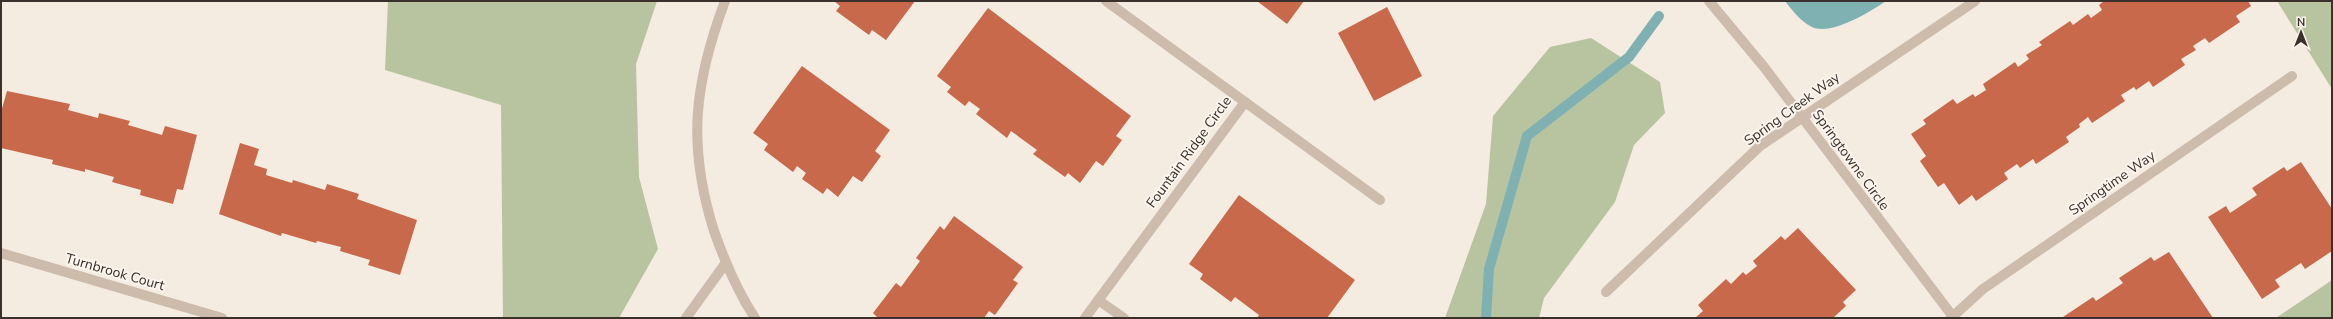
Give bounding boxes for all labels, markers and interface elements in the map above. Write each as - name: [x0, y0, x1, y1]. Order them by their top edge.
- north arrow: [2281, 12, 2321, 52]
- text: N: [2297, 15, 2305, 30]
- street label: Spring Creek Way: [1740, 67, 1844, 150]
- street label: Fountain Ridge Circle: [1142, 92, 1236, 212]
- street label: Springtowne Circle: [1808, 106, 1894, 214]
- street label: Springtime Way: [2065, 146, 2160, 220]
- street label: Turnbrook Court: [63, 249, 167, 295]

